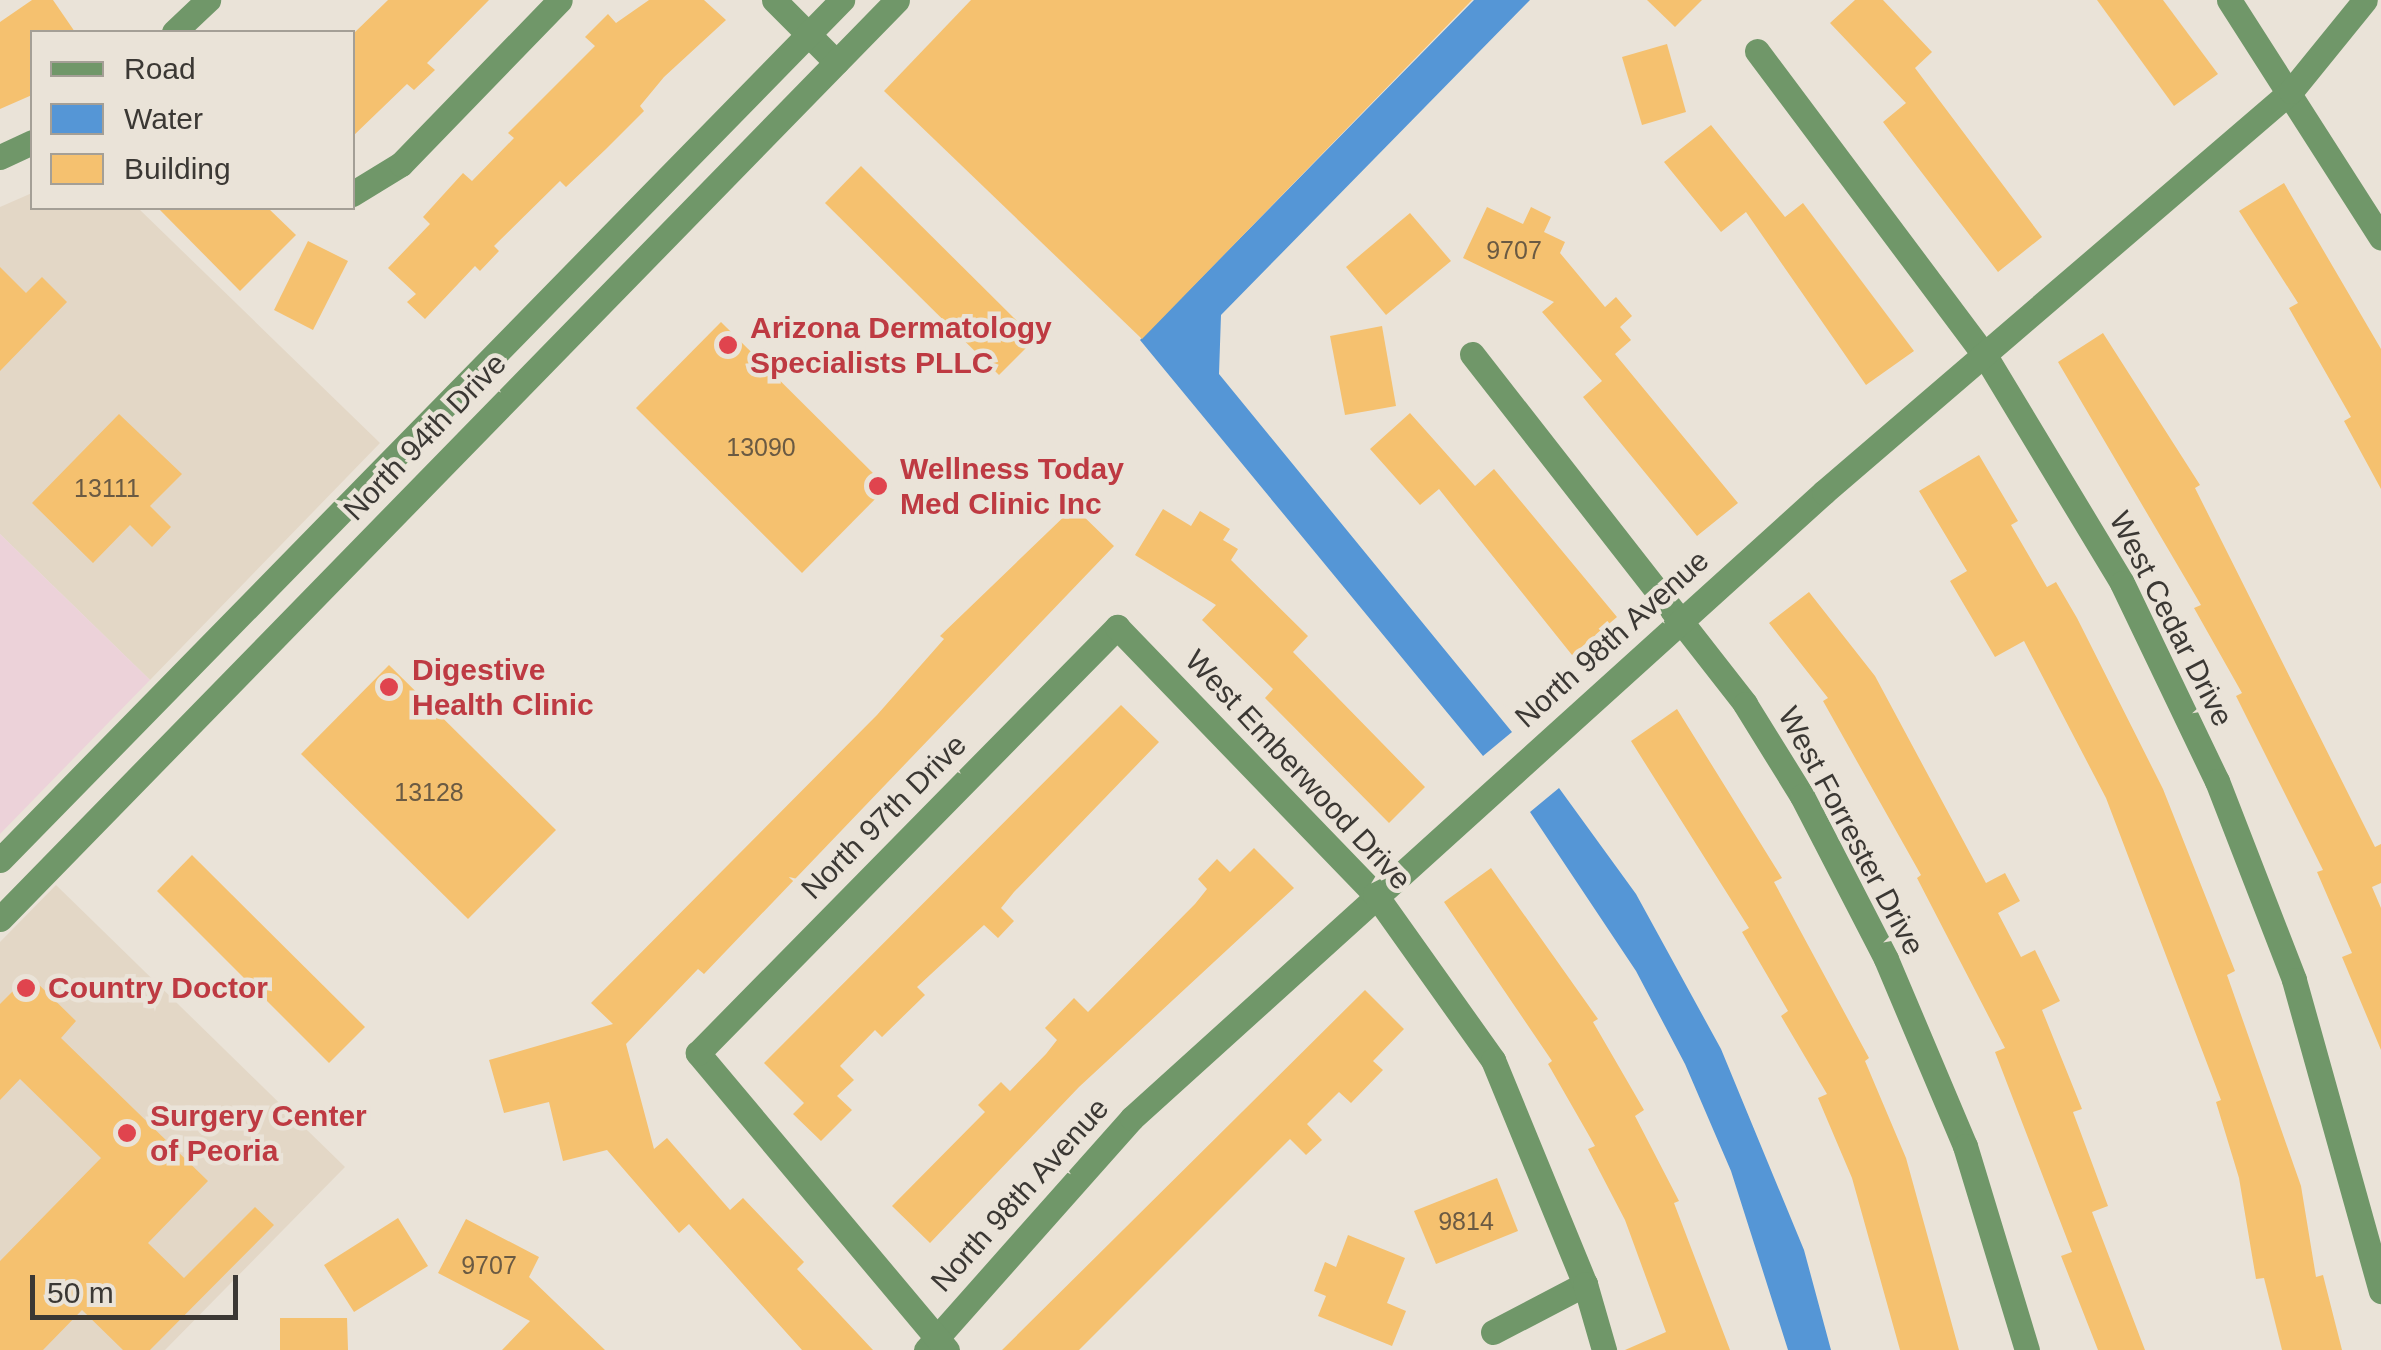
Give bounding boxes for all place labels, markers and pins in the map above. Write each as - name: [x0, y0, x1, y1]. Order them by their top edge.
- place label: Arizona Dermatology Specialists PLLC: [750, 310, 1052, 380]
- marker: Arizona Dermatology Specialists PLLC: [715, 332, 741, 358]
- place label: Wellness Today Med Clinic Inc: [900, 451, 1124, 522]
- marker: Wellness Today Med Clinic Inc: [865, 473, 891, 499]
- place label: Digestive Health Clinic: [412, 652, 594, 722]
- marker: Digestive Health Clinic: [376, 674, 402, 700]
- place label: Country Doctor: [48, 970, 268, 1006]
- marker: Country Doctor: [13, 975, 39, 1001]
- place label: Surgery Center of Peoria: [150, 1098, 367, 1168]
- marker: Surgery Center of Peoria: [114, 1120, 140, 1146]

